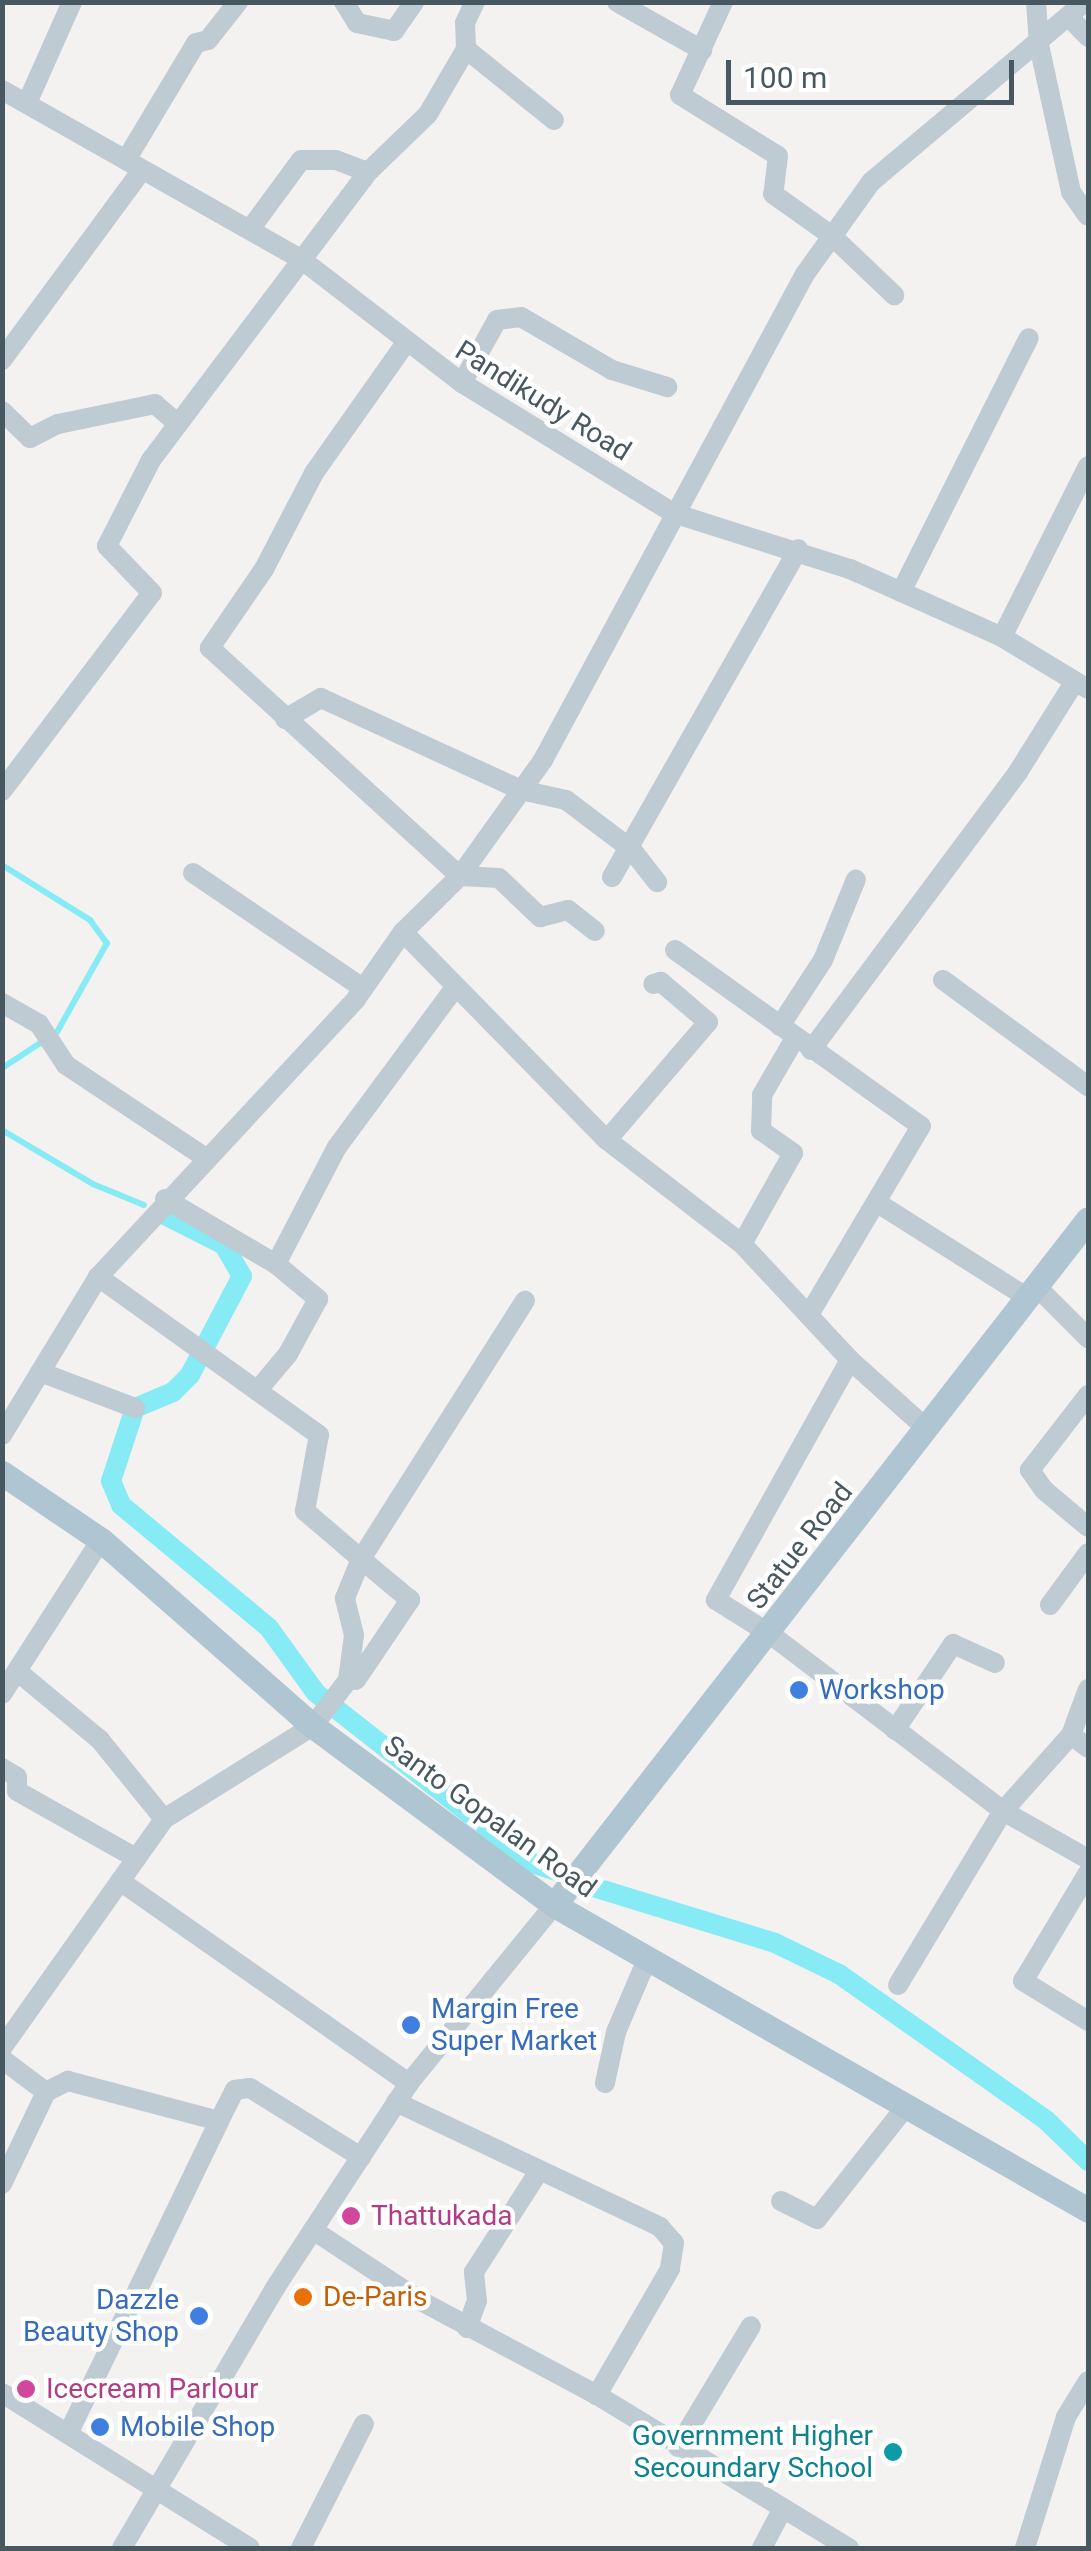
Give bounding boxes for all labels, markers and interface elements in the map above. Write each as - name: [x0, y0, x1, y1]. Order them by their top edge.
- scale bar: [731, 40, 1018, 102]
- text: 100 m: [743, 60, 827, 95]
- street label: Pandikudy Road: [449, 334, 637, 468]
- street label: Statue Road: [740, 1476, 860, 1616]
- place label: Workshop: [819, 1673, 945, 1707]
- marker: Workshop: [788, 1679, 810, 1701]
- street label: Santo Gopalan Road: [377, 1729, 603, 1905]
- place label: Margin Free Super Market: [431, 1992, 597, 2058]
- marker: Margin Free Super Market: [400, 2014, 422, 2036]
- place label: Thattukada: [371, 2199, 513, 2233]
- marker: Thattukada: [340, 2205, 362, 2227]
- place label: De-Paris: [323, 2280, 427, 2314]
- place label: Dazzle Beauty Shop: [23, 2283, 179, 2349]
- marker: De-Paris: [292, 2286, 314, 2308]
- marker: Dazzle Beauty Shop: [188, 2305, 210, 2327]
- place label: Icecream Parlour: [46, 2372, 259, 2406]
- marker: Icecream Parlour: [15, 2378, 37, 2400]
- place label: Mobile Shop: [120, 2410, 275, 2444]
- marker: Mobile Shop: [89, 2416, 111, 2438]
- place label: Government Higher Secoundary School: [632, 2419, 873, 2485]
- marker: Government Higher Secoundary School: [882, 2441, 904, 2463]

